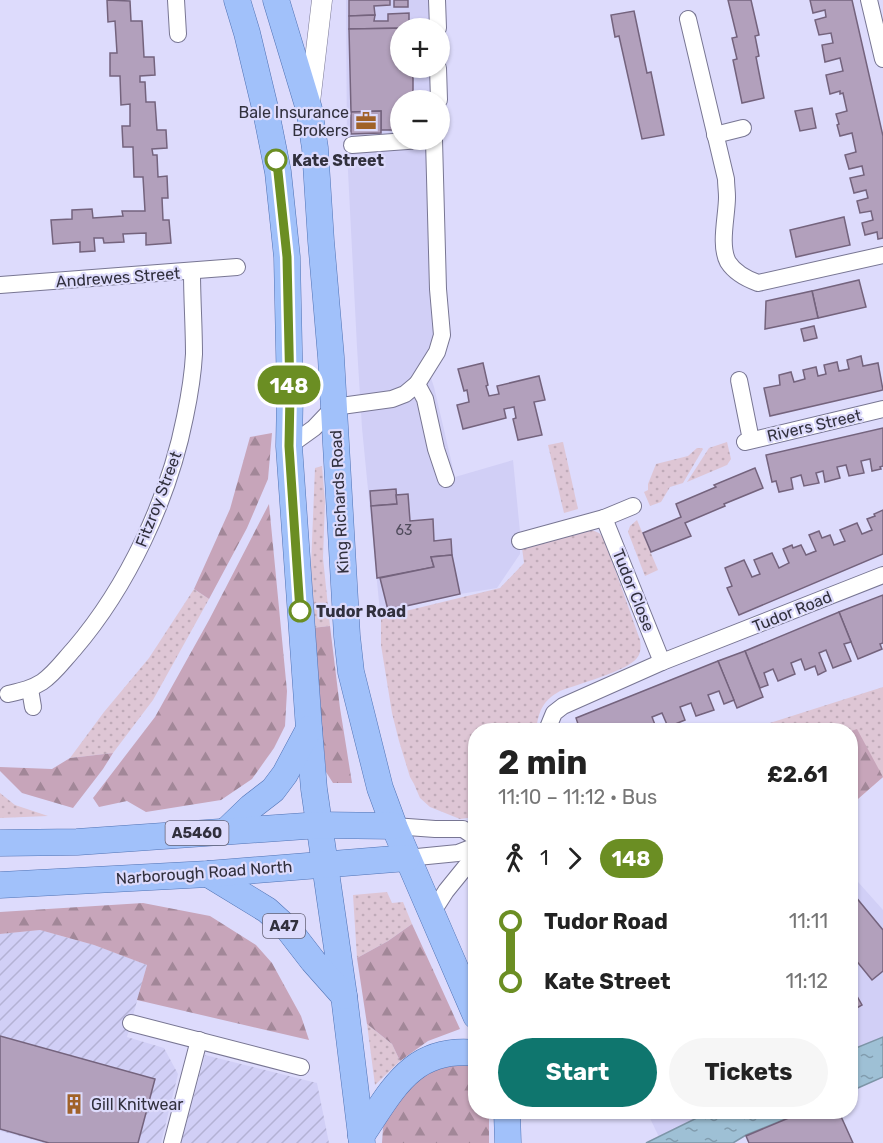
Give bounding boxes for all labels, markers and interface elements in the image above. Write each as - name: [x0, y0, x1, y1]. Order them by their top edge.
- map controls: [390, 18, 450, 150]
- button: +: [390, 18, 450, 78]
- button: −: [390, 90, 450, 150]
- place label: Bale Insurance Brokers: [239, 103, 349, 140]
- office icon: Bale Insurance Brokers: [354, 109, 378, 133]
- marker: Kate Street: [265, 149, 287, 171]
- place label: Kate Street: [292, 151, 385, 170]
- street label: Andrewes Street: [55, 264, 181, 291]
- line badge: 148: [254, 366, 324, 404]
- text: 148: [270, 373, 309, 398]
- street label: Rivers Street: [765, 405, 863, 446]
- street label: King Richards Road: [326, 430, 353, 574]
- street label: Fitzroy Street: [132, 449, 185, 550]
- house number: 63: [396, 522, 412, 539]
- street label: Tudor Close: [608, 546, 659, 634]
- street label: Tudor Road: [750, 587, 835, 636]
- marker: Tudor Road: [289, 600, 311, 622]
- place label: Tudor Road: [316, 602, 406, 621]
- text: 2 min: [498, 743, 587, 782]
- text: £2.61: [767, 761, 828, 788]
- text: 11:10 – 11:12 · Bus: [498, 785, 657, 809]
- road number: A5460: [166, 821, 228, 845]
- icon: walk: [498, 842, 531, 875]
- icon: forward: [558, 842, 591, 875]
- text: 1: [540, 846, 549, 870]
- text: 148: [612, 846, 651, 871]
- street label: Narborough Road North: [115, 857, 293, 888]
- text: Tudor Road: [544, 908, 668, 935]
- text: 11:11: [789, 909, 828, 933]
- road number: A47: [263, 914, 305, 938]
- text: Kate Street: [544, 968, 670, 995]
- text: 11:12: [785, 969, 828, 993]
- button: Start: [498, 1038, 657, 1107]
- button: Tickets: [669, 1038, 828, 1107]
- building icon: Gill Knitwear: [62, 1092, 86, 1116]
- place label: Gill Knitwear: [91, 1095, 183, 1114]

